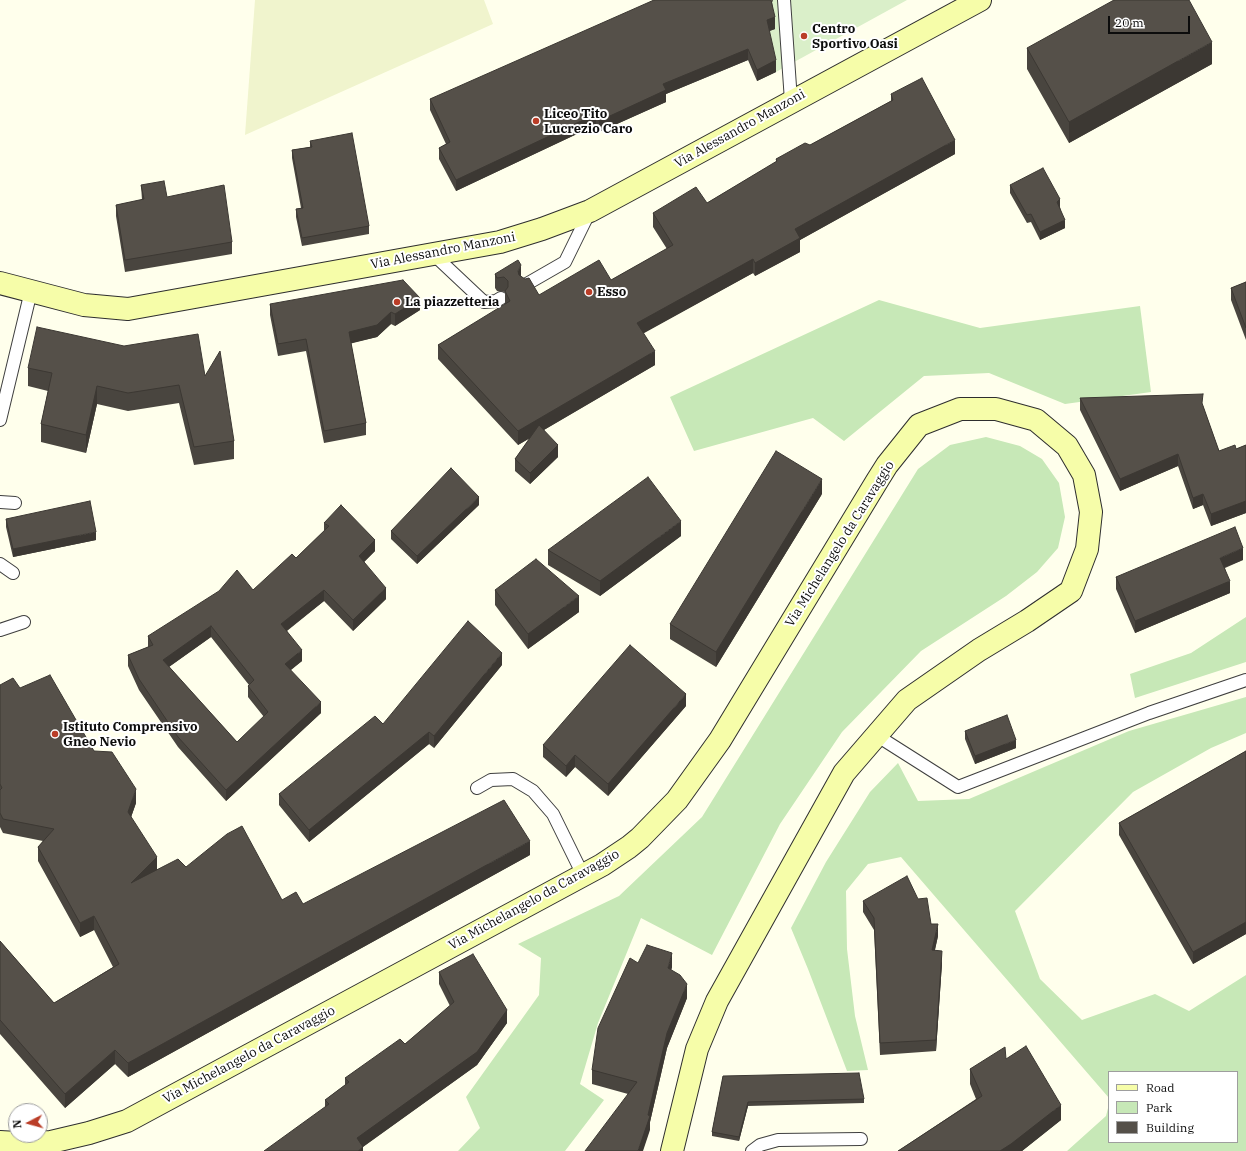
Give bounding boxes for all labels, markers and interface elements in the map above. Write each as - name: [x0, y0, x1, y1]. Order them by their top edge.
- scale bar: [1110, 8, 1192, 34]
- text: 20 m: [1115, 15, 1144, 30]
- place label: Centro Sportivo Oasi: [812, 21, 898, 52]
- marker: Centro Sportivo Oasi: [799, 31, 809, 41]
- street label: Via Alessandro Manzoni: [672, 86, 808, 172]
- place label: Liceo Tito Lucrezio Caro: [544, 106, 633, 137]
- marker: Liceo Tito Lucrezio Caro: [531, 116, 541, 126]
- street label: Via Alessandro Manzoni: [369, 229, 517, 273]
- place label: Esso: [597, 284, 626, 300]
- marker: Esso: [584, 287, 594, 297]
- place label: La piazzetteria: [405, 294, 499, 310]
- marker: La piazzetteria: [392, 297, 402, 307]
- street label: Via Michelangelo da Caravaggio: [782, 458, 898, 630]
- place label: Istituto Comprensivo Gneo Nevio: [63, 719, 197, 750]
- marker: Istituto Comprensivo Gneo Nevio: [50, 729, 60, 739]
- street label: Via Michelangelo da Caravaggio: [446, 846, 622, 954]
- street label: Via Michelangelo da Caravaggio: [160, 1003, 338, 1107]
- legend: [1108, 1071, 1238, 1143]
- text: Road: [1146, 1080, 1175, 1095]
- text: Park: [1146, 1100, 1172, 1115]
- north arrow: [8, 1103, 48, 1143]
- text: N: [10, 1119, 24, 1129]
- text: Building: [1146, 1120, 1194, 1135]

